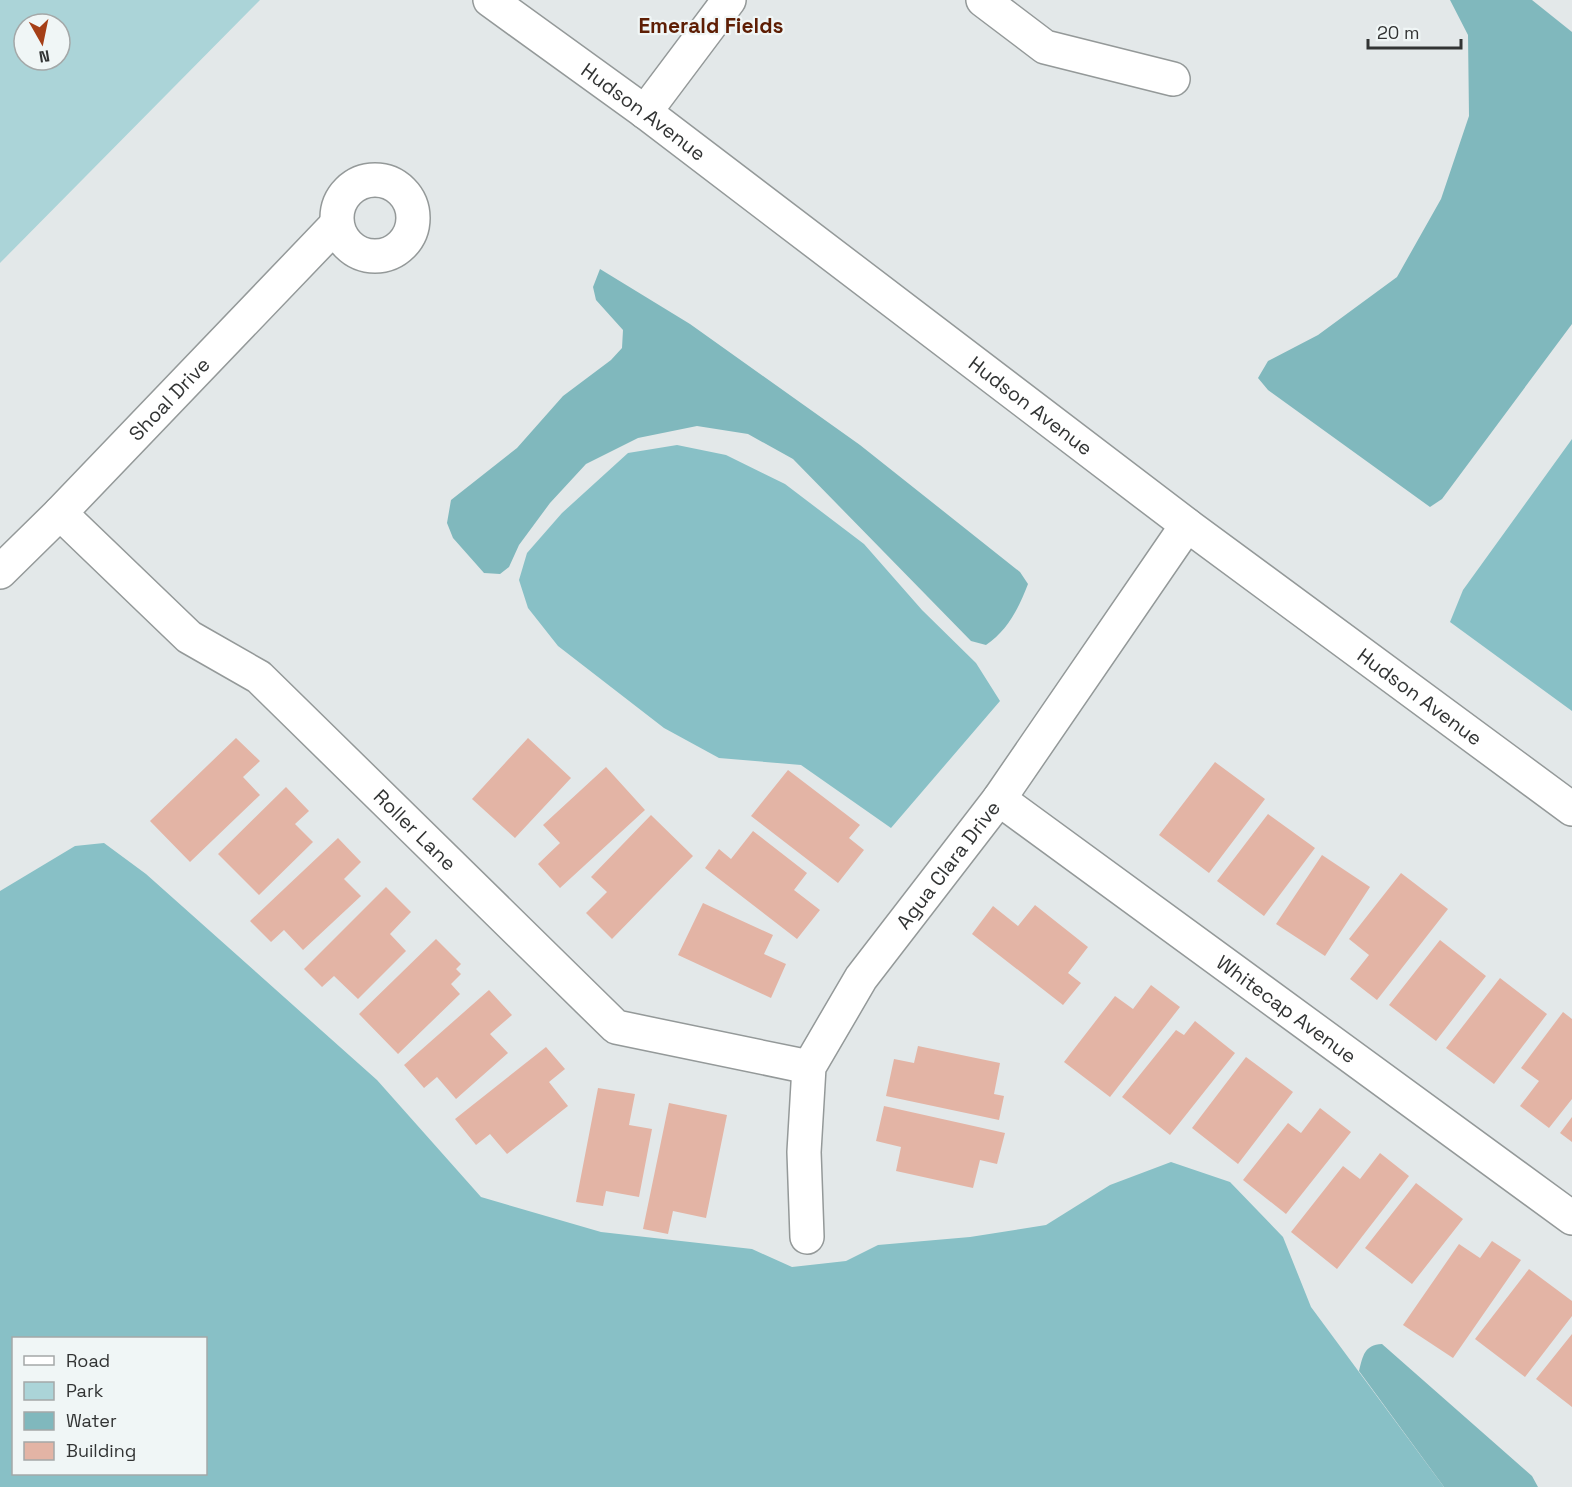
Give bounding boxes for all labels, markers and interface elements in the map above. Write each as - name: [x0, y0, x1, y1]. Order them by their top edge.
- north arrow: [12, 12, 72, 72]
- district label: Emerald Fields: [638, 12, 784, 39]
- scale bar: [1368, 12, 1461, 50]
- text: 20 m: [1377, 21, 1420, 44]
- text: N: [37, 45, 51, 68]
- street label: Hudson Avenue: [576, 57, 711, 167]
- street label: Hudson Avenue: [963, 350, 1098, 461]
- street label: Shoal Drive: [123, 352, 215, 446]
- street label: Hudson Avenue: [1352, 642, 1488, 751]
- street label: Roller Lane: [368, 784, 462, 876]
- street label: Agua Clara Drive: [890, 796, 1006, 934]
- street label: Whitecap Avenue: [1211, 949, 1362, 1069]
- legend: [12, 1337, 207, 1475]
- text: Road: [66, 1349, 110, 1372]
- text: Park: [66, 1379, 104, 1402]
- text: Water: [66, 1409, 117, 1432]
- text: Building: [66, 1439, 136, 1462]

